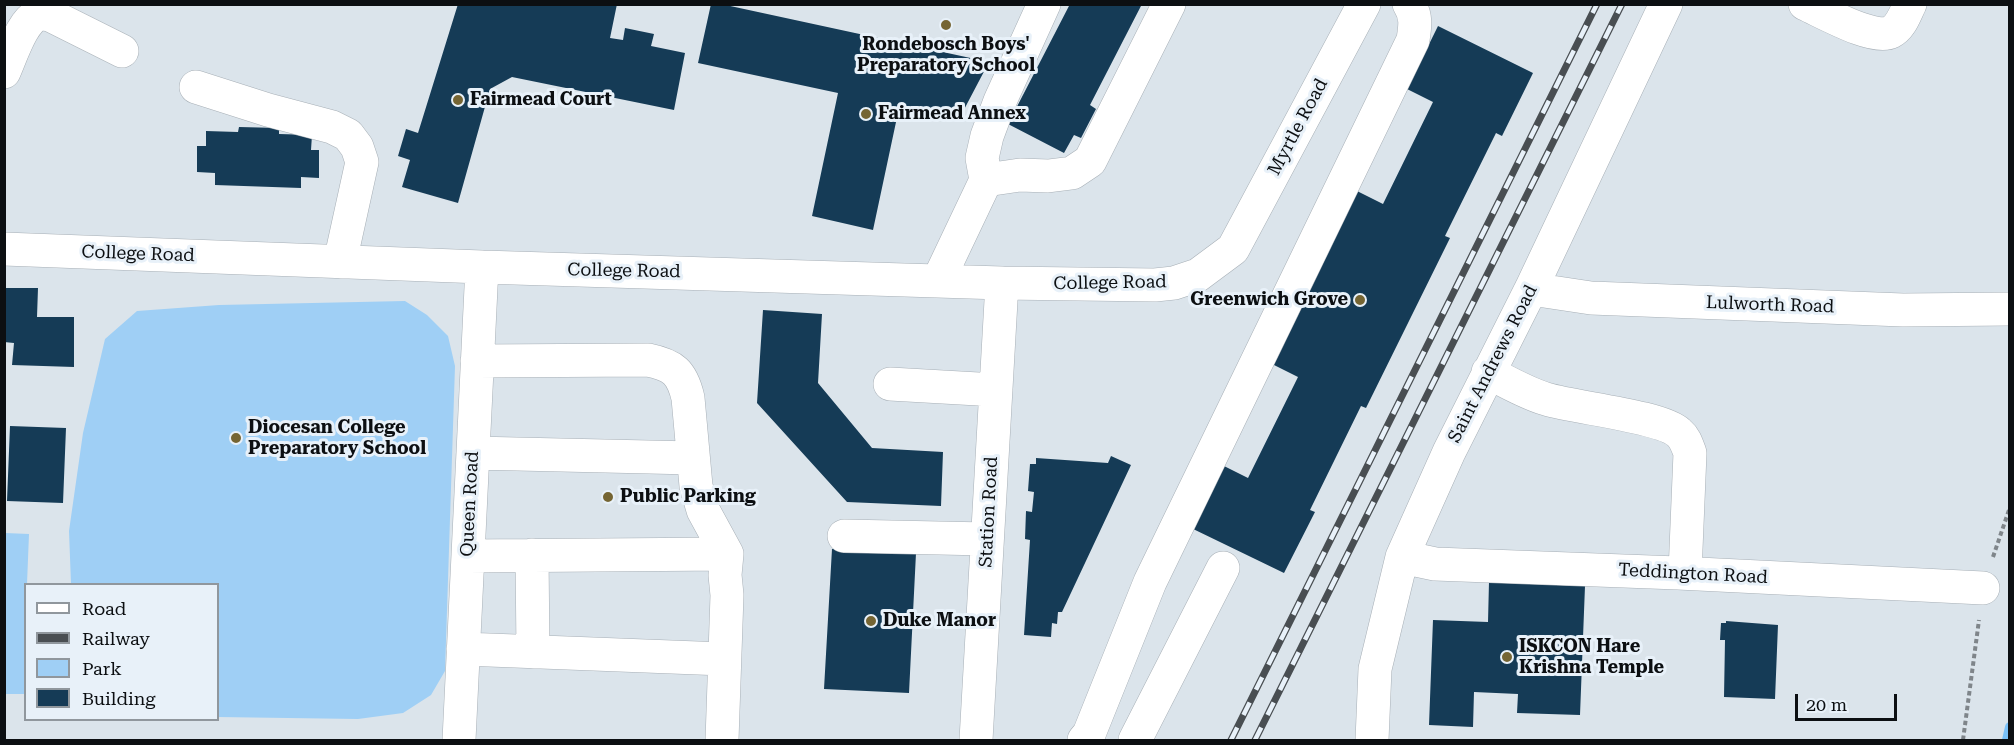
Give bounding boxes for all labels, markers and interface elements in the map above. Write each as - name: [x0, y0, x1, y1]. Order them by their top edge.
- marker: Rondebosch Boys' Preparatory School: [939, 18, 953, 32]
- place label: Rondebosch Boys' Preparatory School: [857, 34, 1035, 76]
- street label: Myrtle Road: [1264, 75, 1332, 179]
- place label: Fairmead Court: [470, 89, 612, 111]
- marker: Fairmead Court: [451, 93, 465, 107]
- place label: Fairmead Annex: [878, 103, 1026, 125]
- marker: Fairmead Annex: [859, 107, 873, 121]
- street label: College Road: [81, 241, 195, 267]
- street label: College Road: [567, 259, 681, 283]
- street label: College Road: [1053, 271, 1167, 295]
- street label: Saint Andrews Road: [1444, 281, 1542, 447]
- place label: Greenwich Grove: [1190, 289, 1348, 311]
- street label: Lulworth Road: [1706, 292, 1834, 318]
- marker: Greenwich Grove: [1353, 293, 1367, 307]
- place label: Diocesan College Preparatory School: [248, 417, 426, 460]
- marker: Diocesan College Preparatory School: [229, 431, 243, 445]
- street label: Queen Road: [456, 451, 484, 557]
- street label: Station Road: [975, 456, 1003, 568]
- place label: Public Parking: [620, 486, 756, 508]
- marker: Public Parking: [601, 490, 615, 504]
- street label: Teddington Road: [1618, 559, 1768, 589]
- legend: [24, 583, 219, 721]
- text: Road: [82, 598, 126, 619]
- place label: Duke Manor: [883, 610, 996, 632]
- marker: Duke Manor: [864, 614, 878, 628]
- text: Railway: [82, 628, 150, 649]
- place label: ISKCON Hare Krishna Temple: [1519, 636, 1664, 678]
- marker: ISKCON Hare Krishna Temple: [1500, 650, 1514, 664]
- text: Park: [82, 658, 122, 679]
- scale bar: [1798, 682, 1900, 720]
- text: Building: [82, 688, 156, 709]
- text: 20 m: [1806, 694, 1847, 715]

